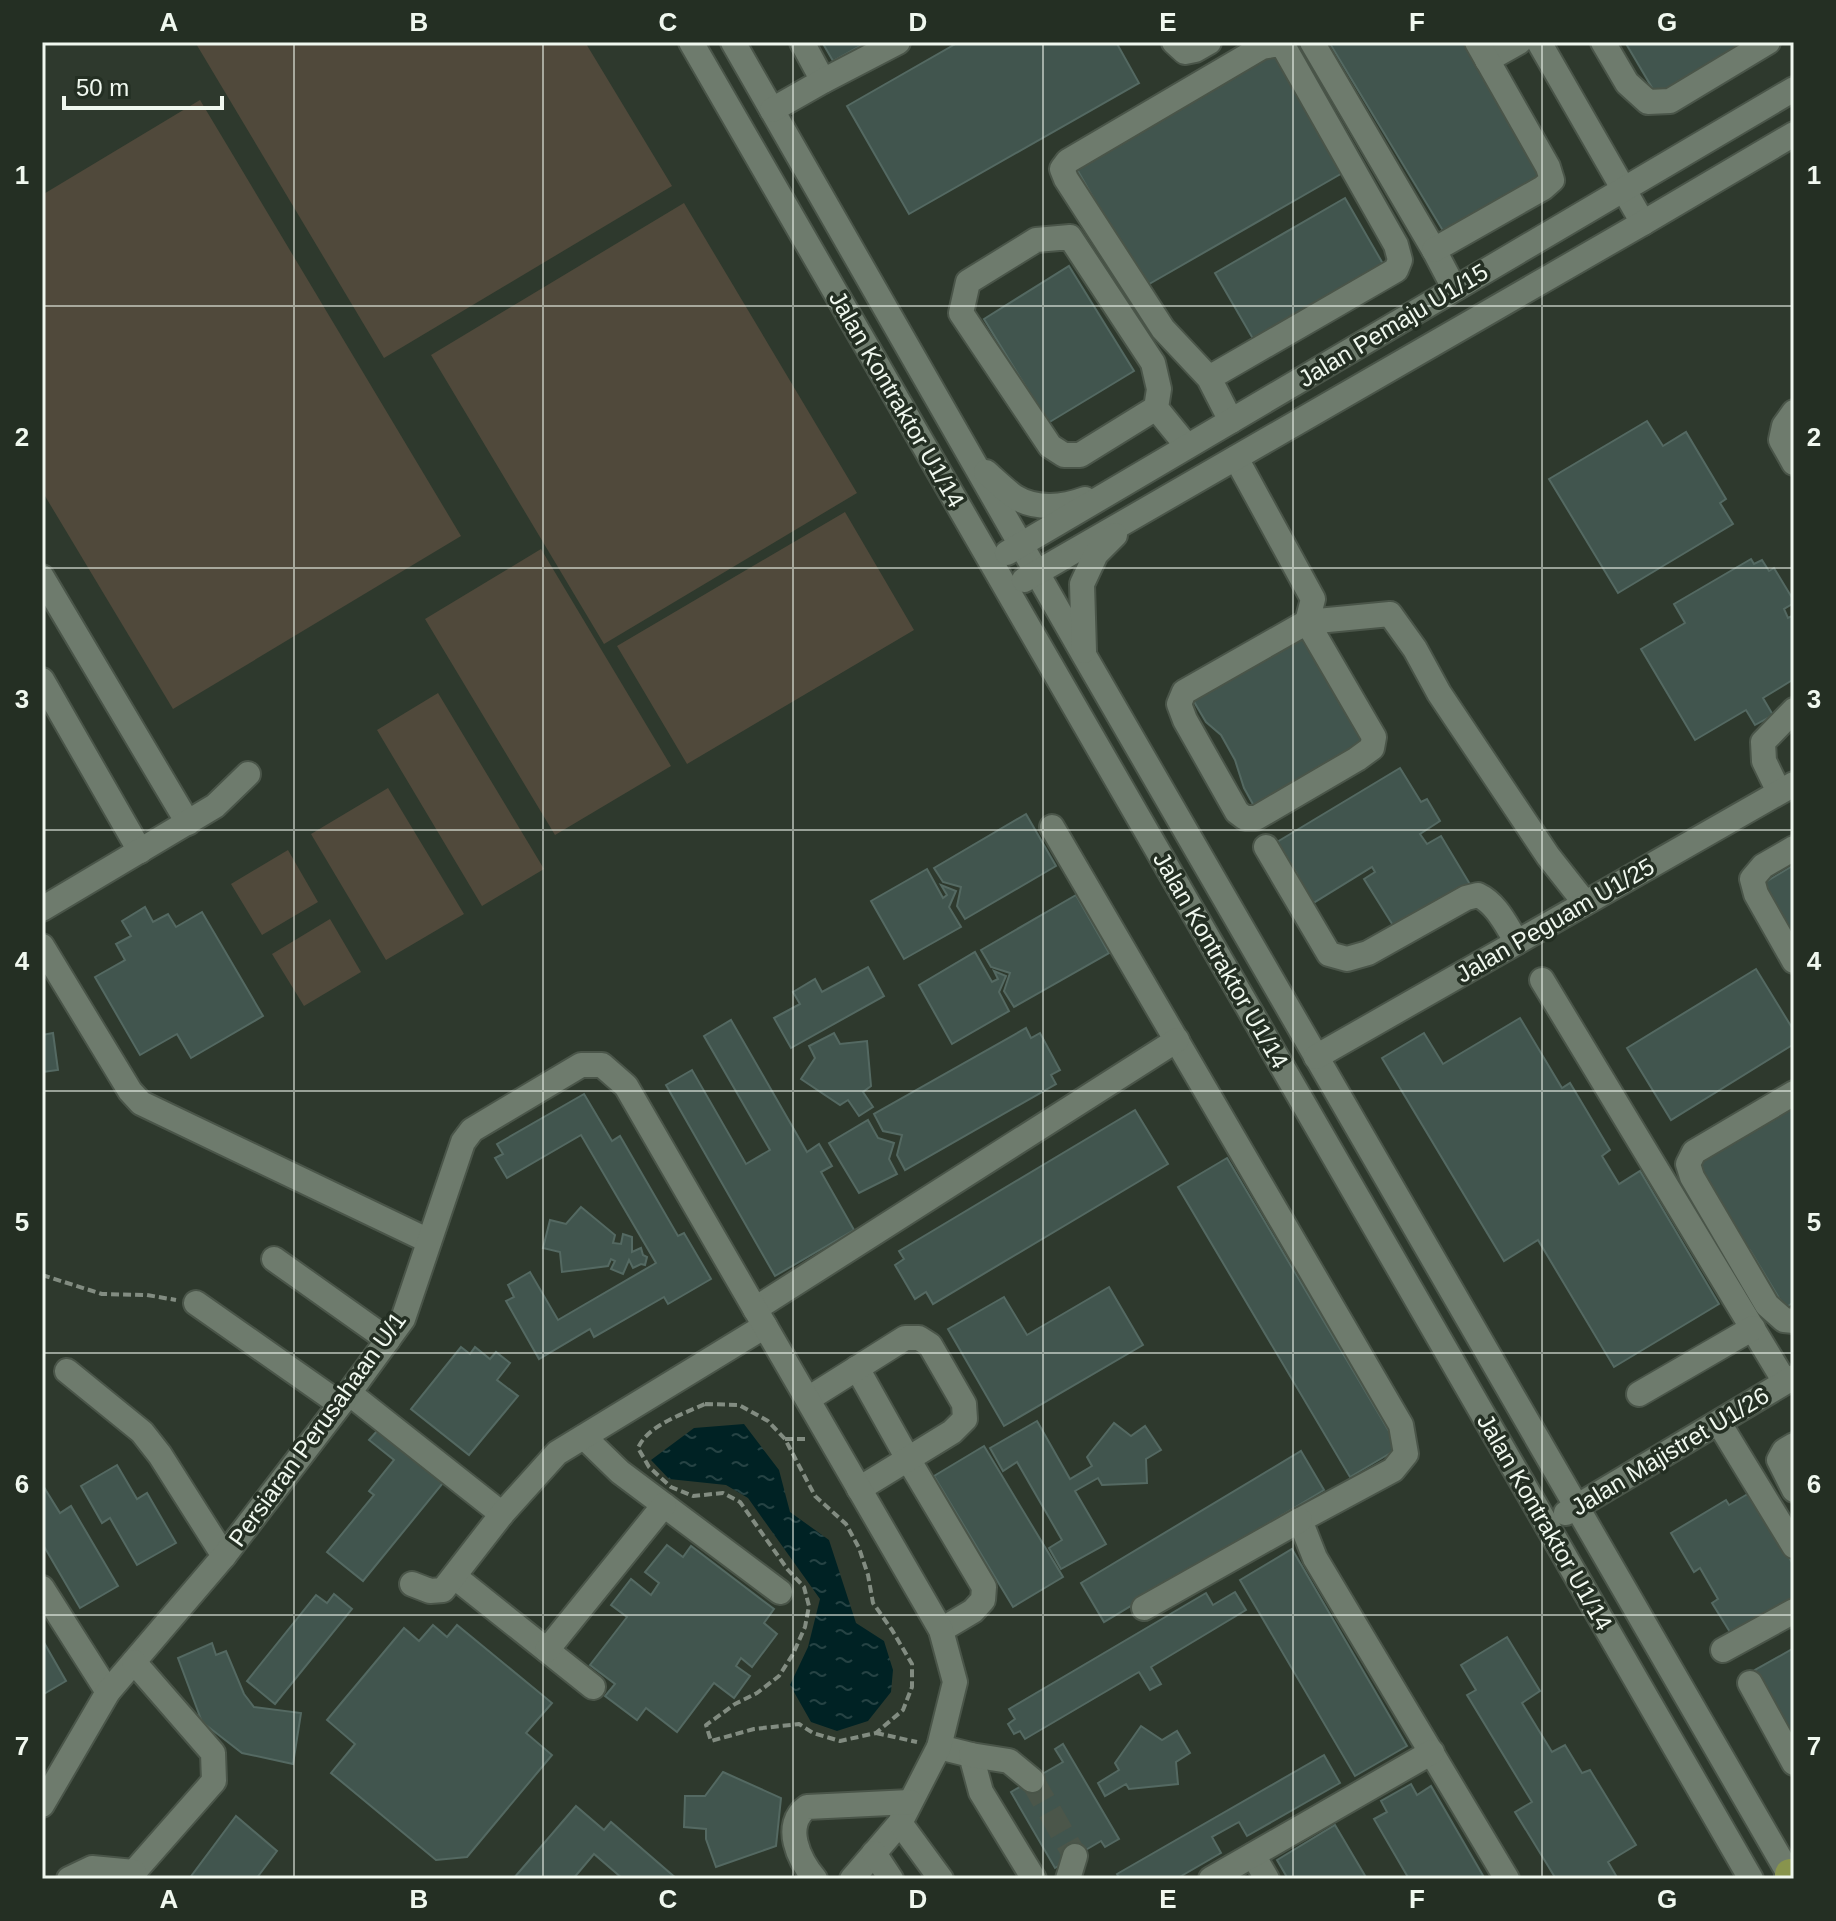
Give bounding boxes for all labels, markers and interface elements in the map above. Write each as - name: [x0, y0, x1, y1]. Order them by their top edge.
- text: A: [160, 7, 179, 37]
- text: B: [410, 7, 428, 37]
- text: C: [659, 7, 678, 37]
- text: D: [909, 7, 927, 37]
- text: E: [1159, 7, 1177, 37]
- text: F: [1409, 7, 1425, 37]
- text: G: [1657, 7, 1677, 37]
- scale bar: [64, 60, 222, 110]
- text: 50 m: [76, 74, 129, 101]
- text: 1: [15, 160, 29, 190]
- text: 1: [1807, 160, 1821, 190]
- street label: Jalan Pemaju U1/15: [1293, 258, 1493, 392]
- street label: Jalan Kontraktor U1/14: [824, 286, 970, 512]
- text: 2: [15, 422, 29, 452]
- text: 2: [1807, 422, 1821, 452]
- text: 3: [15, 684, 29, 714]
- text: 3: [1807, 684, 1821, 714]
- street label: Jalan Kontraktor U1/14: [1148, 847, 1294, 1073]
- street label: Jalan Peguam U1/25: [1451, 852, 1659, 988]
- text: 4: [15, 946, 30, 976]
- text: 4: [1807, 946, 1822, 976]
- text: 5: [15, 1207, 29, 1237]
- text: 5: [1807, 1207, 1821, 1237]
- street label: Persiaran Perusahaan U/1: [223, 1307, 411, 1551]
- street label: Jalan Majistret U1/26: [1566, 1381, 1774, 1521]
- street label: Jalan Kontraktor U1/14: [1472, 1409, 1618, 1635]
- text: 6: [15, 1469, 29, 1499]
- text: 6: [1807, 1469, 1821, 1499]
- text: 7: [15, 1731, 29, 1761]
- text: 7: [1807, 1731, 1821, 1761]
- text: A: [160, 1884, 179, 1914]
- text: B: [410, 1884, 428, 1914]
- text: C: [659, 1884, 678, 1914]
- text: D: [909, 1884, 927, 1914]
- text: E: [1159, 1884, 1177, 1914]
- text: F: [1409, 1884, 1425, 1914]
- text: G: [1657, 1884, 1677, 1914]

